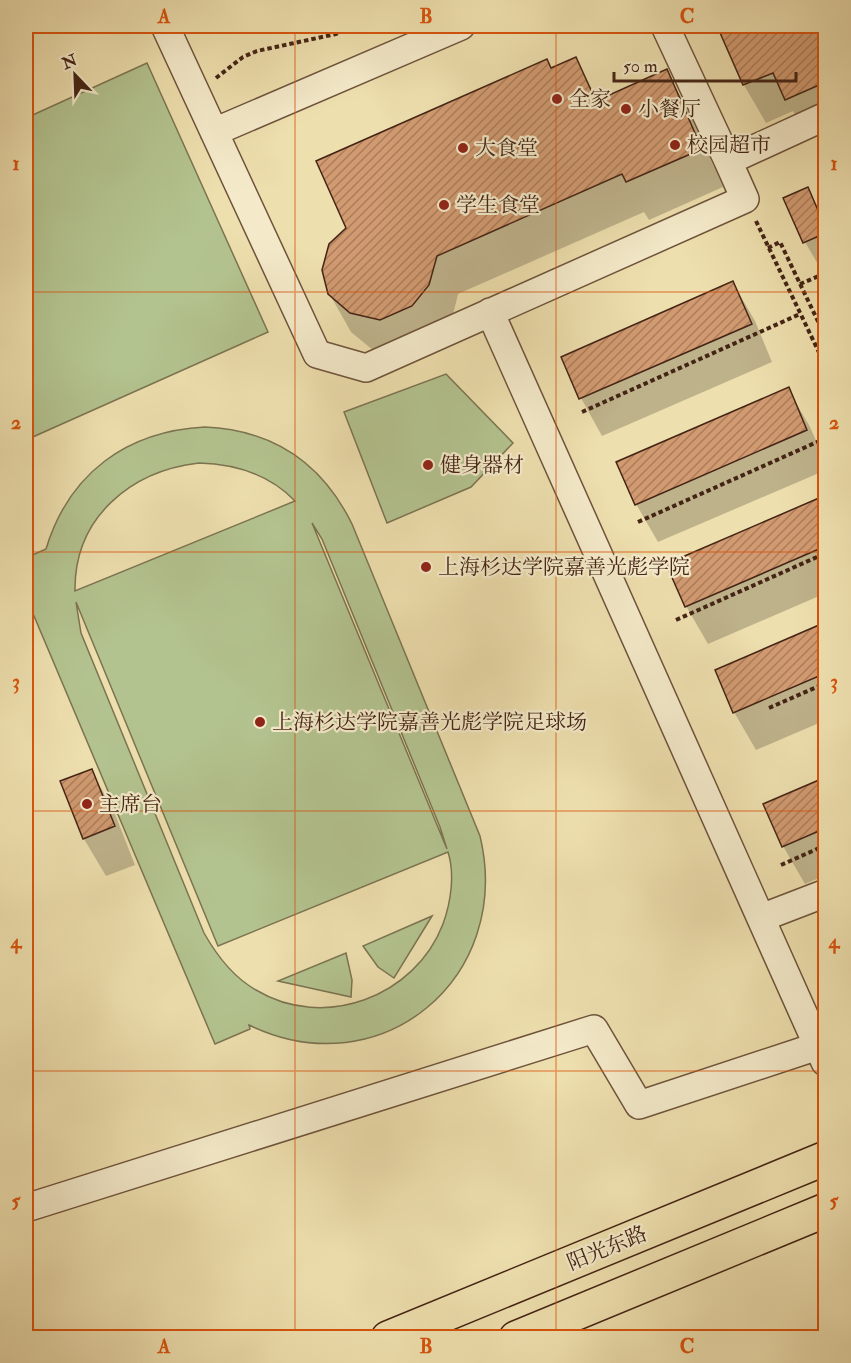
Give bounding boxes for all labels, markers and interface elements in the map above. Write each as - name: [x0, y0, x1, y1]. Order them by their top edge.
- text: A: [157, 4, 171, 29]
- text: B: [419, 4, 433, 29]
- text: C: [680, 4, 694, 29]
- north arrow: [45, 45, 105, 105]
- scale bar: [614, 45, 796, 83]
- text: N: [58, 50, 81, 75]
- text: 50 m: [623, 55, 658, 78]
- place label: 全家: [569, 86, 611, 113]
- marker: 全家: [550, 92, 564, 106]
- place label: 小餐厅: [638, 96, 701, 123]
- marker: 小餐厅: [619, 102, 633, 116]
- place label: 校园超市: [687, 132, 771, 159]
- place label: 大食堂: [475, 135, 538, 162]
- marker: 校园超市: [668, 138, 682, 152]
- marker: 大食堂: [456, 141, 470, 155]
- text: 1: [12, 151, 20, 176]
- text: 1: [830, 151, 838, 176]
- place label: 学生食堂: [456, 192, 540, 219]
- marker: 学生食堂: [437, 198, 451, 212]
- text: 2: [11, 410, 21, 435]
- text: 2: [829, 410, 839, 435]
- place label: 健身器材: [440, 452, 524, 479]
- marker: 健身器材: [421, 458, 435, 472]
- place label: 上海杉达学院嘉善光彪学院: [438, 554, 690, 581]
- marker: 上海杉达学院嘉善光彪学院: [419, 560, 433, 574]
- text: 3: [12, 669, 20, 694]
- text: 3: [830, 669, 838, 694]
- place label: 上海杉达学院嘉善光彪学院足球场: [272, 709, 587, 736]
- marker: 上海杉达学院嘉善光彪学院足球场: [253, 715, 267, 729]
- place label: 主席台: [99, 791, 162, 818]
- marker: 主席台: [80, 797, 94, 811]
- text: 4: [10, 929, 23, 954]
- text: 4: [828, 929, 841, 954]
- text: 5: [12, 1188, 22, 1213]
- text: 5: [830, 1188, 840, 1213]
- street label: 阳光东路: [563, 1220, 651, 1277]
- text: A: [157, 1334, 171, 1359]
- text: B: [419, 1334, 433, 1359]
- text: C: [680, 1334, 694, 1359]

